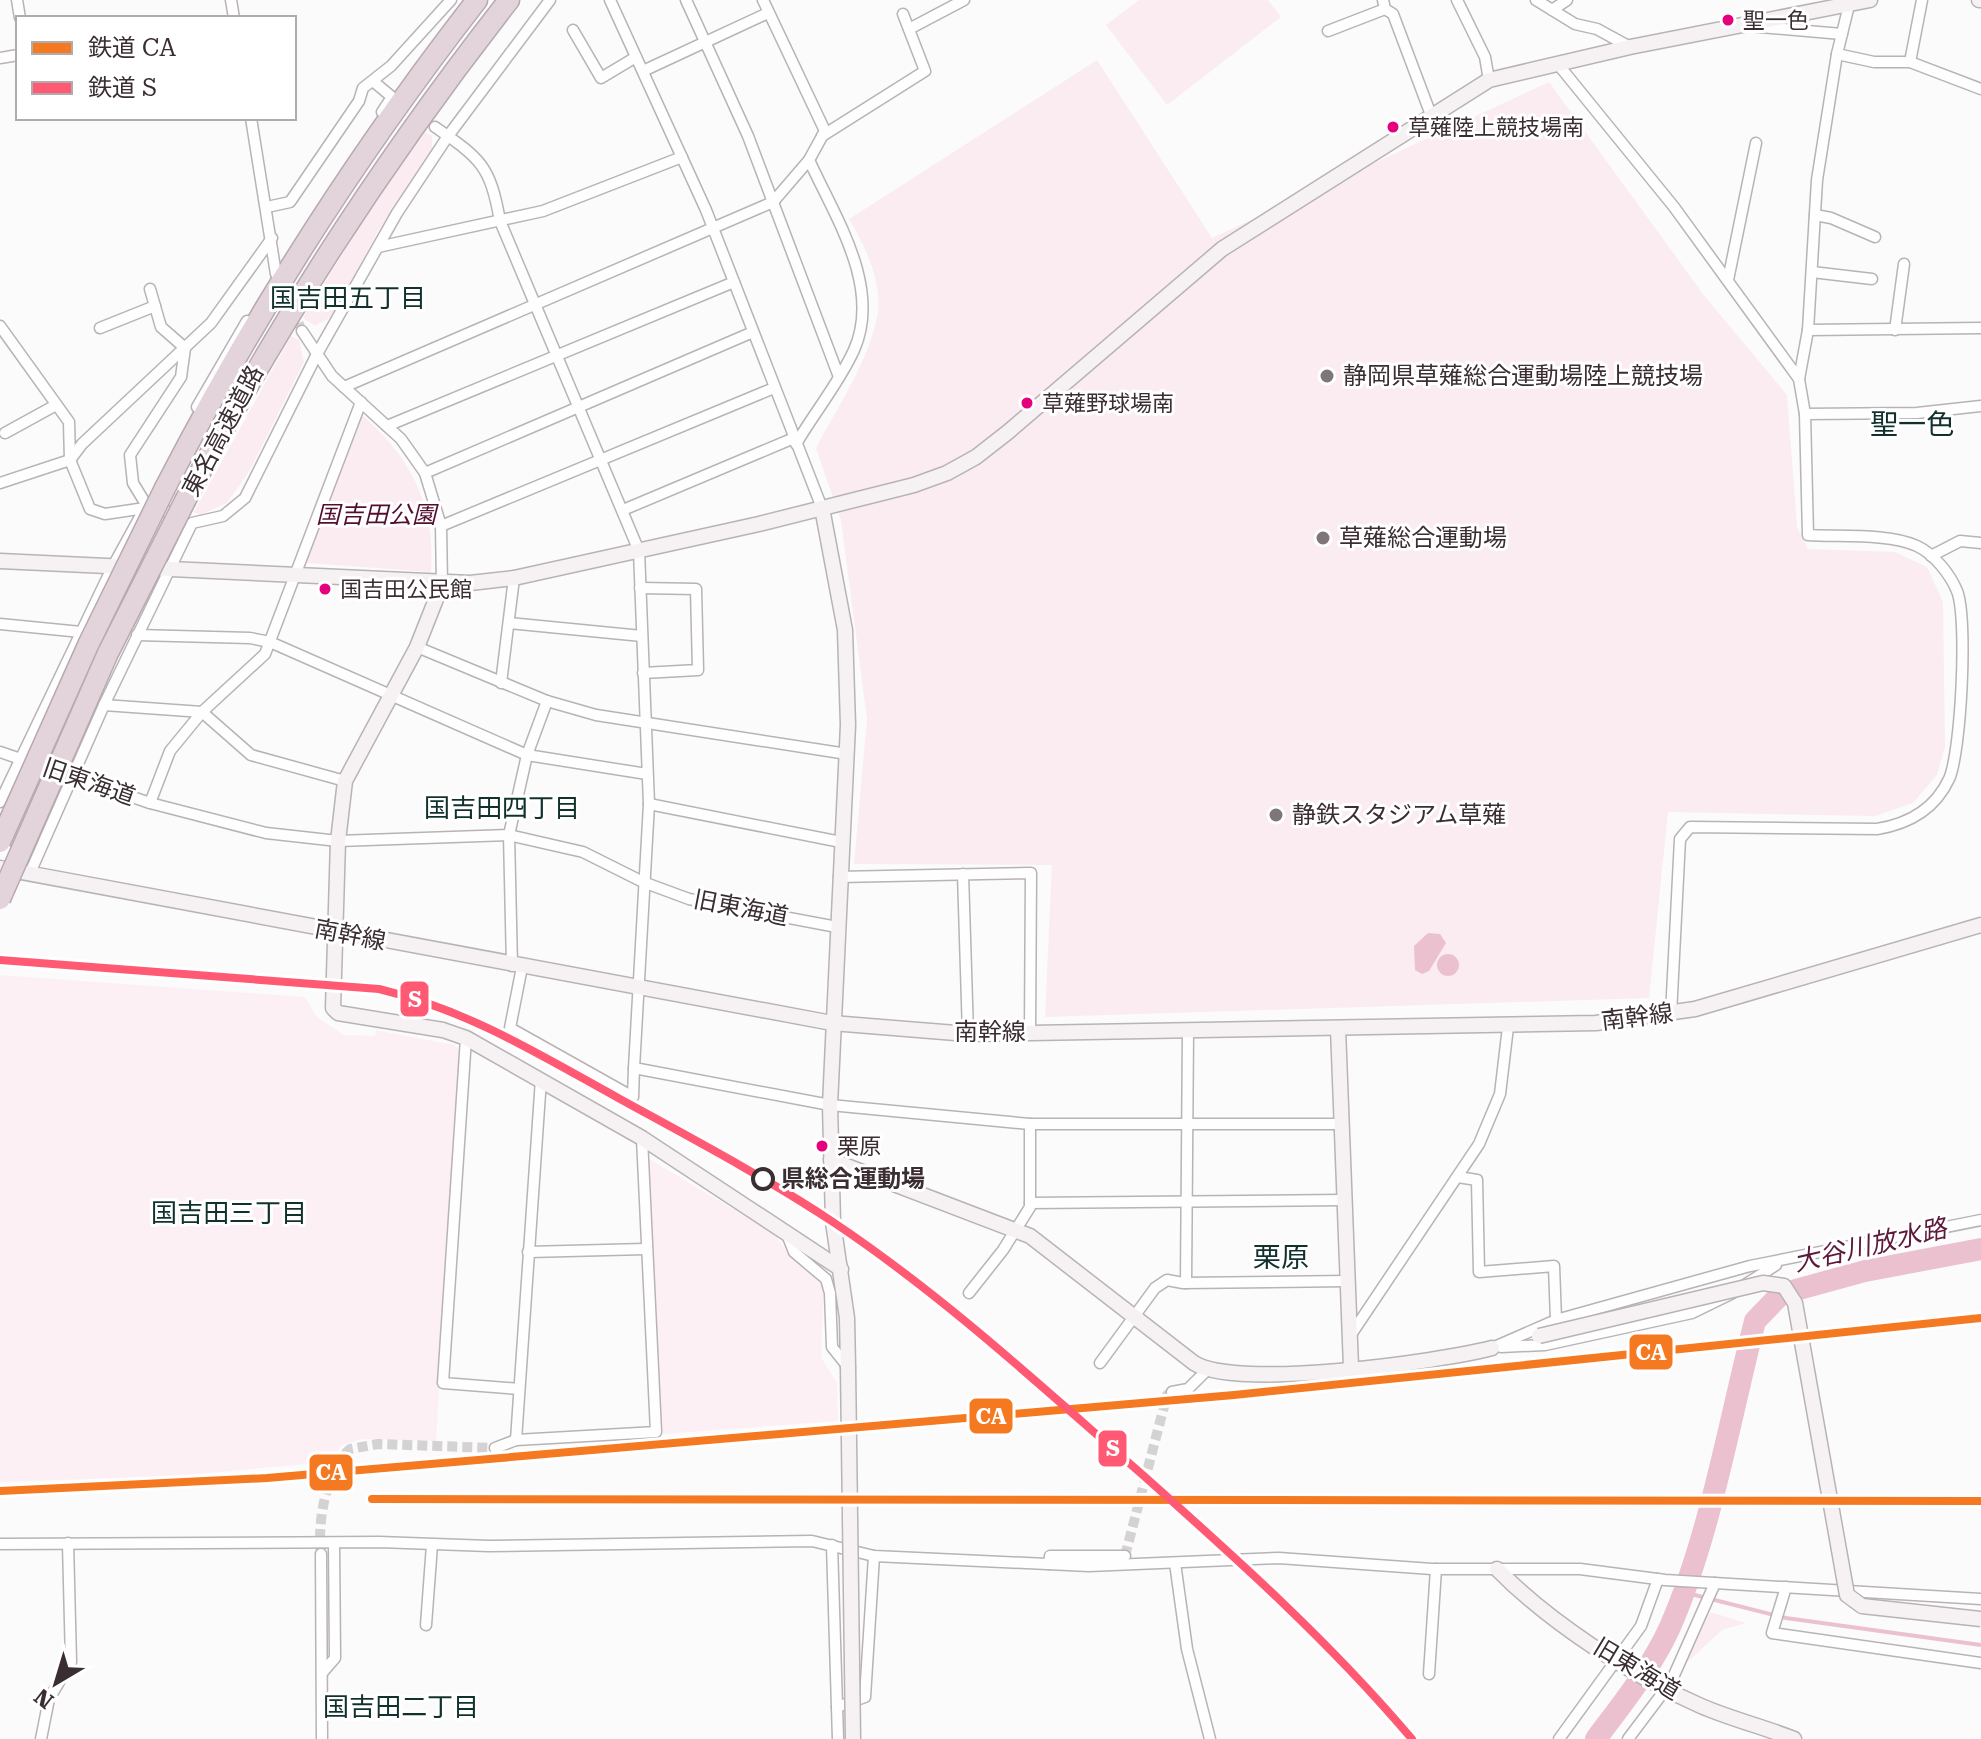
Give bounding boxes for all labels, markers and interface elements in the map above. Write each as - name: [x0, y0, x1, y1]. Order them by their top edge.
- place label: 聖一色: [1743, 8, 1809, 33]
- marker: 聖一色: [1720, 12, 1736, 28]
- legend: [16, 16, 296, 120]
- text: 鉄道 CA: [88, 34, 176, 62]
- text: 鉄道 S: [88, 74, 157, 102]
- place label: 草薙陸上競技場南: [1408, 115, 1584, 140]
- marker: 草薙陸上競技場南: [1385, 119, 1401, 135]
- district label: 国吉田五丁目: [270, 283, 426, 313]
- street label: 東名高速道路: [177, 361, 269, 501]
- place label: 静岡県草薙総合運動場陸上競技場: [1343, 362, 1703, 390]
- marker: 静岡県草薙総合運動場陸上競技場: [1318, 367, 1336, 385]
- place label: 草薙野球場南: [1042, 391, 1174, 416]
- marker: 草薙野球場南: [1019, 395, 1035, 411]
- district label: 聖一色: [1870, 408, 1954, 441]
- park label: 国吉田公園: [316, 501, 439, 529]
- place label: 草薙総合運動場: [1339, 524, 1507, 552]
- marker: 草薙総合運動場: [1314, 529, 1332, 547]
- place label: 国吉田公民館: [340, 577, 472, 602]
- marker: 国吉田公民館: [317, 581, 333, 597]
- street label: 旧東海道: [39, 753, 139, 811]
- district label: 国吉田四丁目: [424, 793, 580, 823]
- place label: 静鉄スタジアム草薙: [1292, 801, 1506, 829]
- marker: 静鉄スタジアム草薙: [1267, 806, 1285, 824]
- street label: 旧東海道: [691, 885, 791, 931]
- street label: 南幹線: [312, 914, 388, 956]
- line badge: S: [399, 980, 430, 1018]
- text: S: [408, 987, 422, 1012]
- street label: 南幹線: [1600, 999, 1674, 1035]
- street label: 南幹線: [954, 1018, 1026, 1046]
- place label: 栗原: [837, 1134, 881, 1159]
- marker: 栗原: [814, 1138, 830, 1154]
- place label: 県総合運動場: [781, 1165, 925, 1193]
- marker: 県総合運動場: [752, 1168, 774, 1190]
- district label: 国吉田三丁目: [151, 1198, 307, 1228]
- water label: 大谷川放水路: [1791, 1212, 1951, 1277]
- district label: 栗原: [1253, 1241, 1309, 1274]
- line badge: CA: [1628, 1333, 1674, 1371]
- text: CA: [1635, 1340, 1667, 1365]
- line badge: CA: [968, 1397, 1014, 1435]
- text: CA: [975, 1404, 1007, 1429]
- line badge: S: [1097, 1429, 1128, 1468]
- text: S: [1106, 1436, 1120, 1461]
- line badge: CA: [308, 1453, 354, 1492]
- text: CA: [315, 1460, 347, 1485]
- street label: 旧東海道: [1589, 1632, 1685, 1706]
- north arrow: [16, 1643, 96, 1723]
- text: N: [30, 1683, 58, 1713]
- district label: 国吉田二丁目: [323, 1692, 479, 1722]

